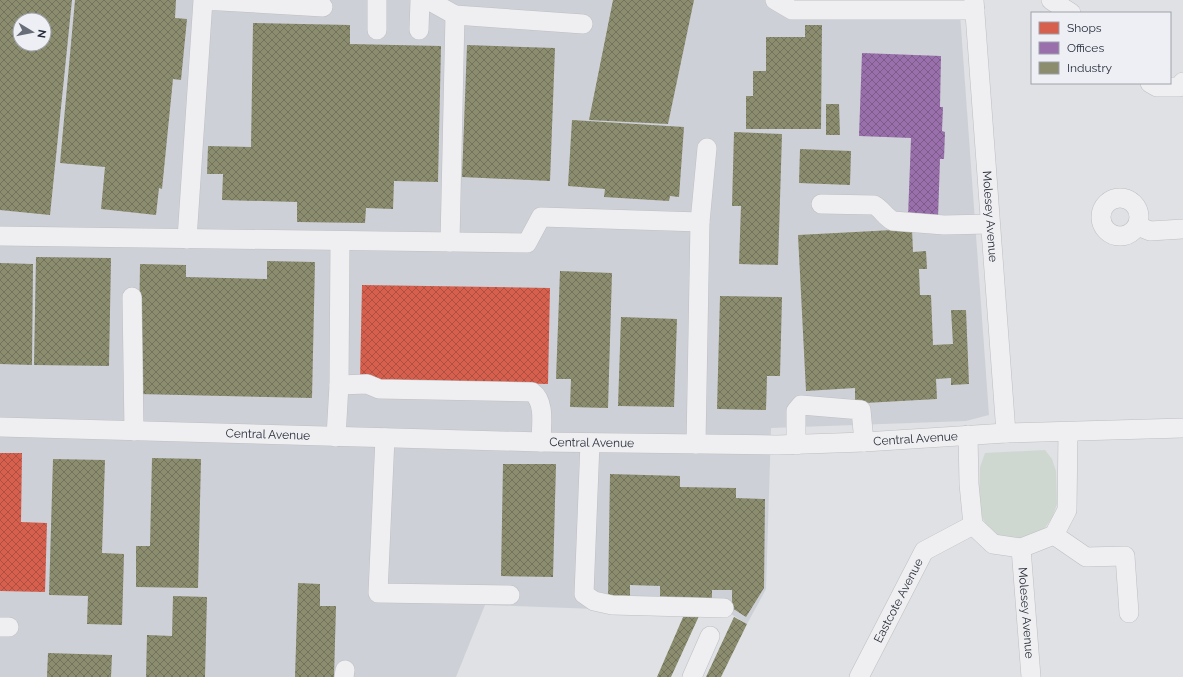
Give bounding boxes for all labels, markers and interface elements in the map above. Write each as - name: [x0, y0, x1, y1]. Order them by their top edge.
- north arrow: [12, 12, 52, 52]
- legend: [1031, 12, 1171, 84]
- text: Shops: [1067, 21, 1102, 35]
- text: N: [34, 28, 48, 39]
- text: Offices: [1067, 41, 1104, 55]
- text: Industry: [1067, 61, 1113, 75]
- street label: Molesey Avenue: [980, 170, 1000, 263]
- street label: Central Avenue: [225, 426, 310, 443]
- street label: Central Avenue: [873, 429, 958, 448]
- street label: Central Avenue: [549, 435, 634, 450]
- street label: Eastcote Avenue: [871, 556, 926, 645]
- street label: Molesey Avenue: [1016, 567, 1037, 659]

